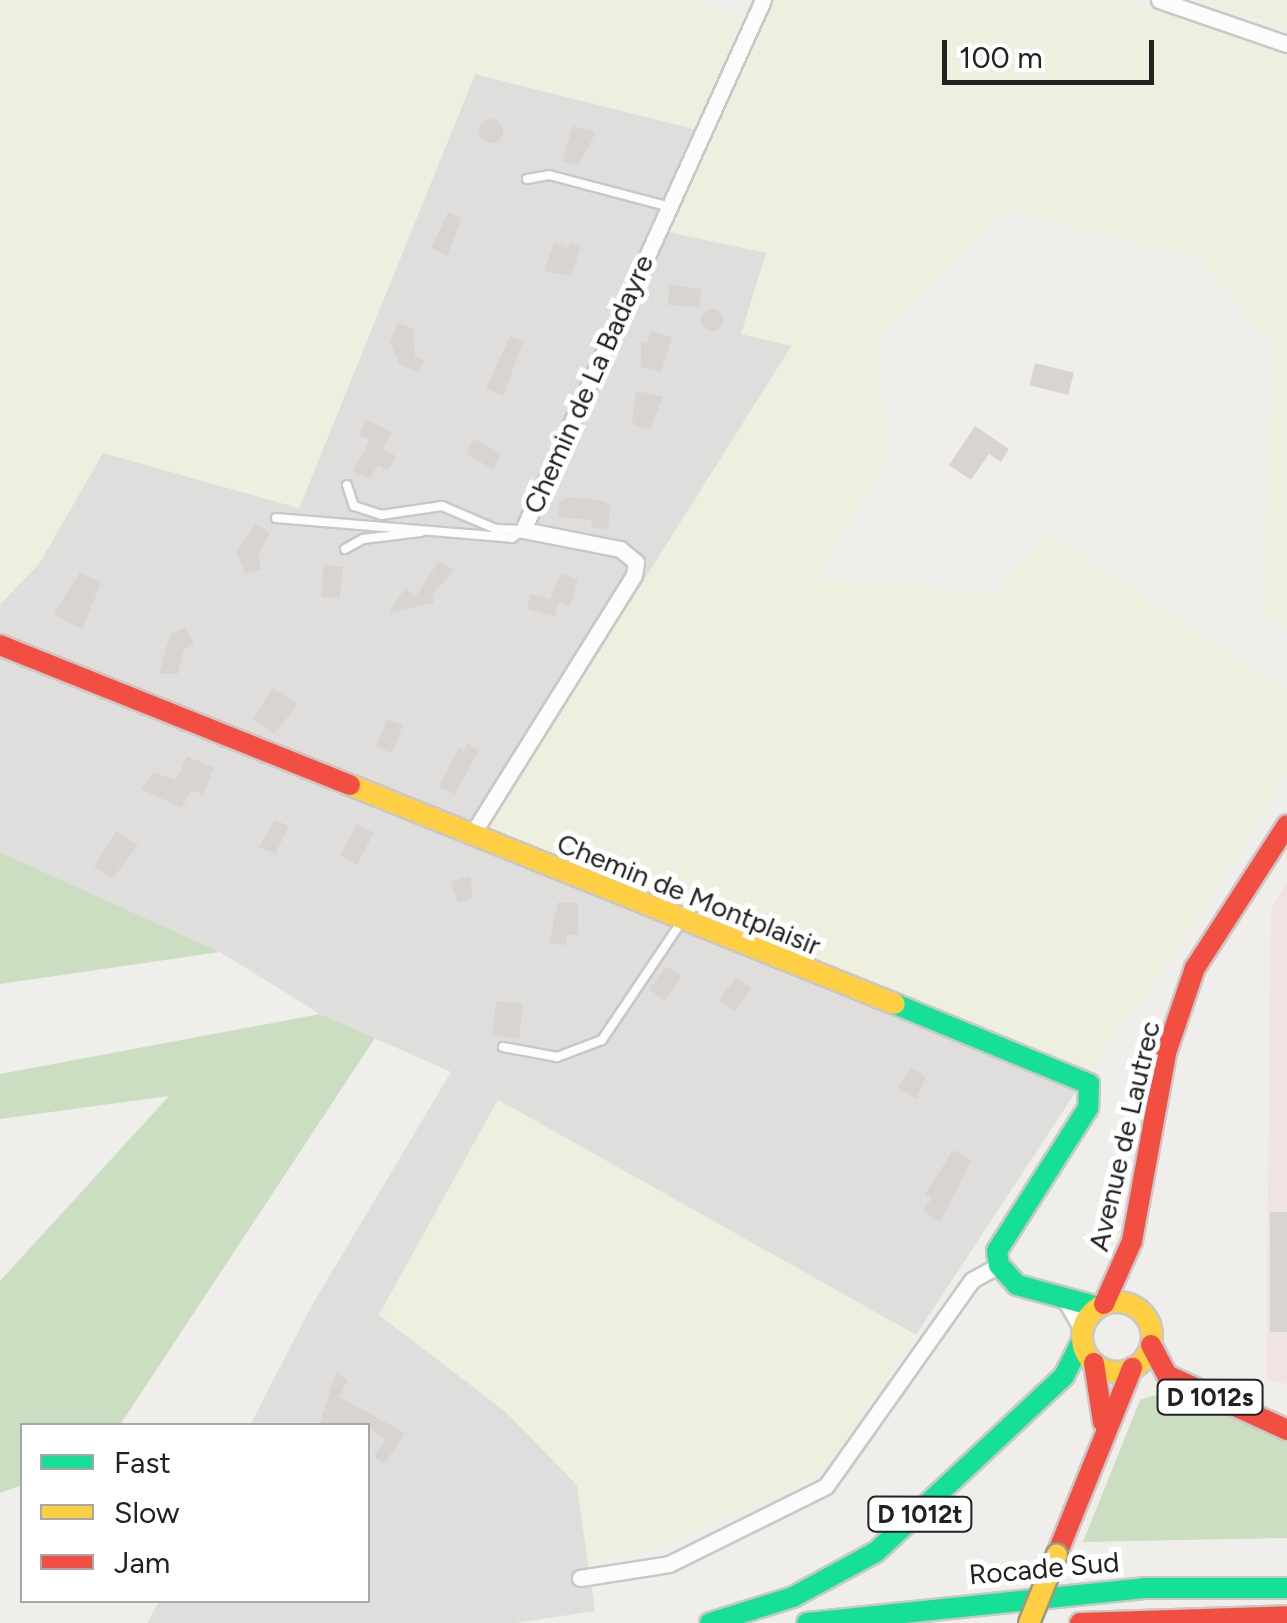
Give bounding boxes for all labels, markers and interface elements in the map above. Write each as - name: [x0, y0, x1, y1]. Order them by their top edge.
- scale bar: [947, 20, 1160, 82]
- text: 100 m: [959, 39, 1043, 76]
- street label: Chemin de La Badayre: [516, 249, 660, 519]
- street label: Chemin de Montplaisir: [552, 826, 826, 962]
- street label: Avenue de Lautrec: [1081, 1018, 1167, 1254]
- road number: D 1012s: [1155, 1377, 1265, 1417]
- legend: [20, 1423, 370, 1603]
- text: Fast: [114, 1444, 171, 1481]
- text: Slow: [114, 1494, 180, 1531]
- road number: D 1012t: [865, 1494, 975, 1534]
- text: Jam: [114, 1544, 170, 1581]
- street label: Rocade Sud: [967, 1545, 1121, 1591]

